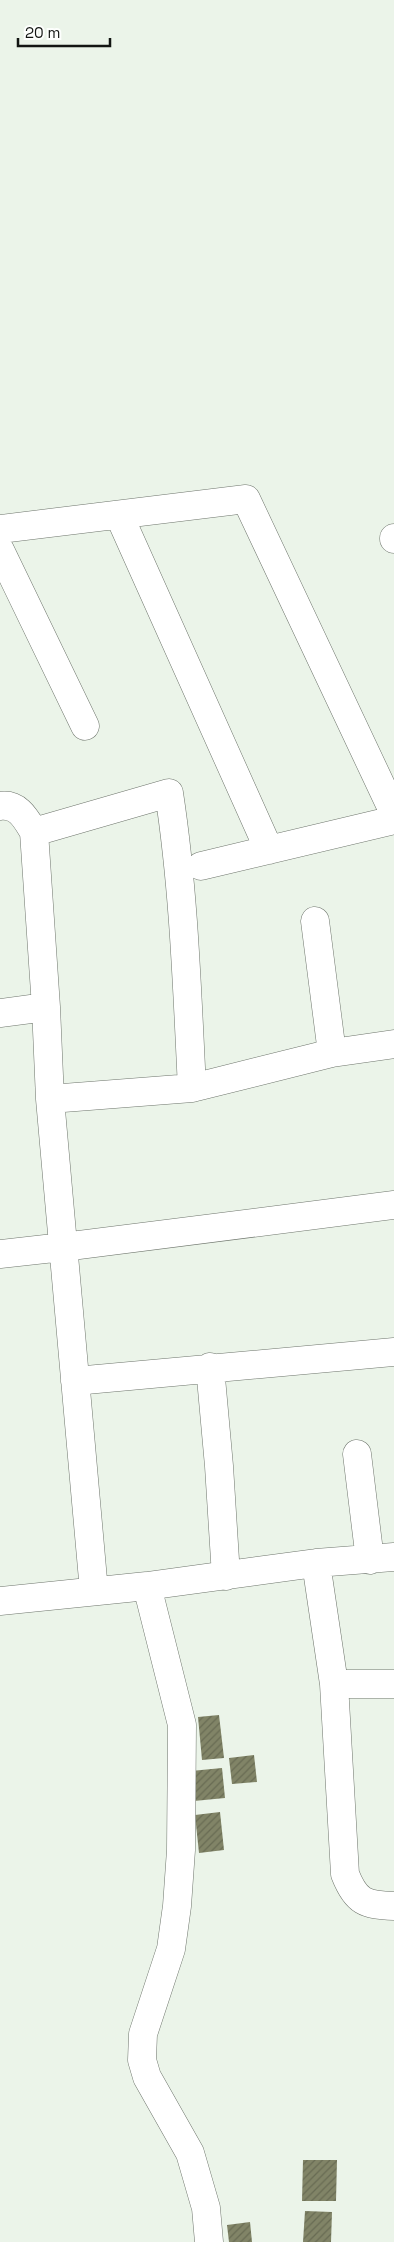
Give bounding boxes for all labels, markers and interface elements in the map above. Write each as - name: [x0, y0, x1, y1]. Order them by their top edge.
- scale bar: [18, 15, 110, 47]
- text: 20 m: [25, 23, 60, 42]

